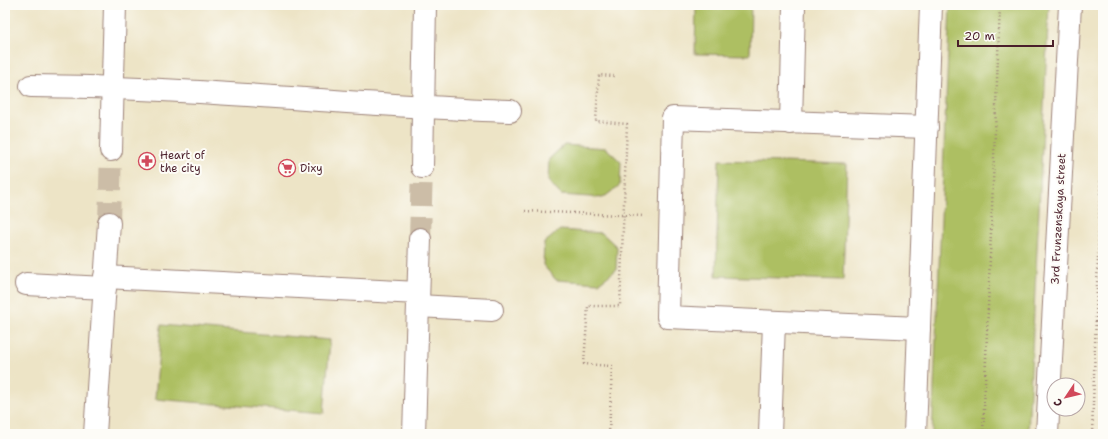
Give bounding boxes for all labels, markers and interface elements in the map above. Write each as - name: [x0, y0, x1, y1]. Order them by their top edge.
- scale bar: [958, 22, 1053, 48]
- text: 20 m: [964, 28, 995, 44]
- place label: Heart of the city: [160, 148, 206, 176]
- pharmacy icon: Heart of the city: [137, 151, 157, 171]
- street label: 3rd Frunzenskaya street: [1048, 153, 1069, 285]
- supermarket icon: Dixy: [277, 158, 297, 178]
- place label: Dixy: [300, 161, 322, 176]
- north arrow: [1046, 377, 1086, 417]
- text: С: [1050, 395, 1066, 410]

